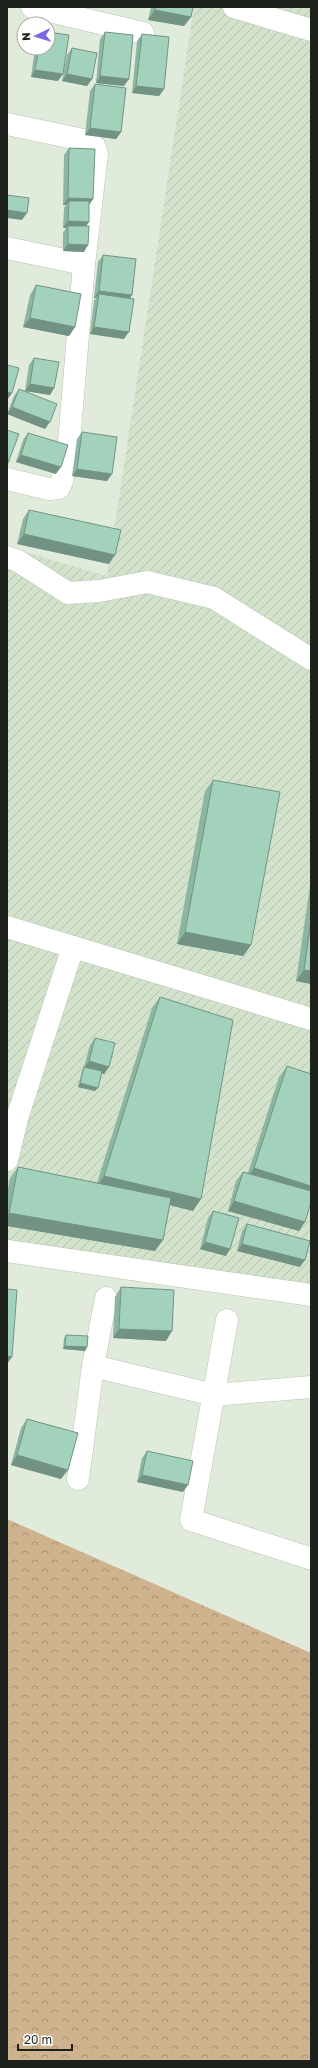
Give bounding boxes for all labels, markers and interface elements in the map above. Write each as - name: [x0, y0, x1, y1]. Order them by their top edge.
- north arrow: [16, 16, 56, 56]
- text: N: [19, 32, 32, 41]
- scale bar: [18, 2026, 72, 2052]
- text: 20 m: [24, 2032, 52, 2047]

